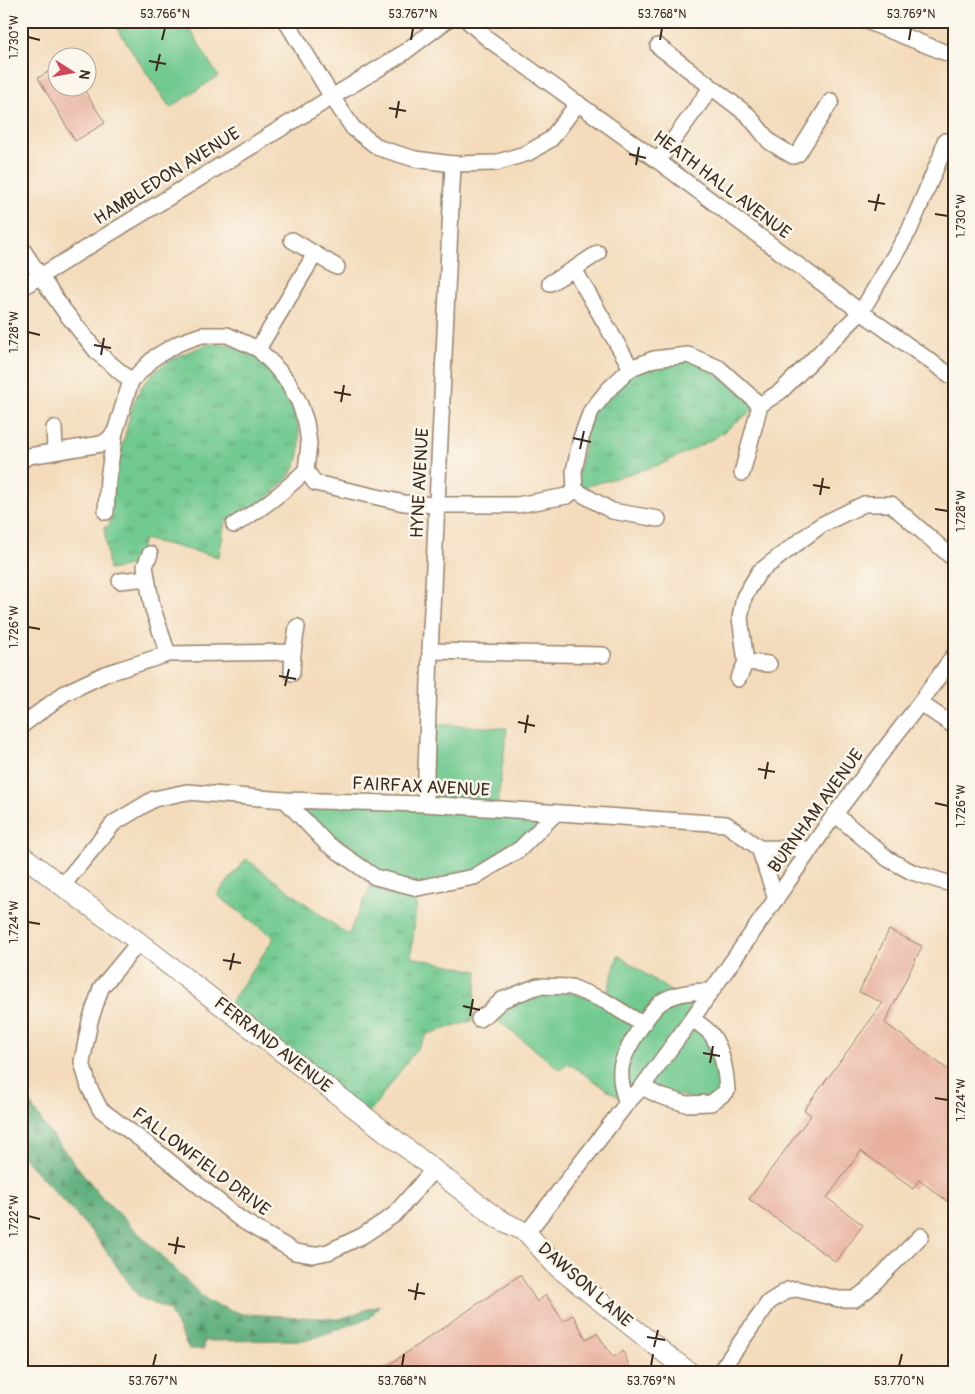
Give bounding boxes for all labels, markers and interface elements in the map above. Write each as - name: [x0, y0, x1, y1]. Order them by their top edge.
- text: 53.766°N: [140, 7, 190, 22]
- text: 53.767°N: [389, 7, 437, 22]
- text: 53.768°N: [638, 7, 686, 22]
- text: 53.769°N: [887, 7, 935, 22]
- text: 1.730°W: [7, 15, 22, 59]
- north arrow: [48, 48, 98, 98]
- text: N: [75, 68, 94, 81]
- street label: HAMBLEDON AVENUE: [90, 122, 244, 230]
- street label: HEATH HALL AVENUE: [648, 126, 796, 244]
- text: 1.730°W: [954, 194, 969, 238]
- text: 1.728°W: [7, 311, 22, 353]
- street label: HYNE AVENUE: [406, 427, 434, 539]
- text: 1.728°W: [954, 490, 969, 532]
- text: 1.726°W: [7, 606, 22, 648]
- street label: BURNHAM AVENUE: [763, 744, 869, 878]
- street label: FAIRFAX AVENUE: [352, 772, 490, 802]
- text: 1.726°W: [954, 785, 969, 827]
- text: 1.724°W: [7, 901, 22, 943]
- street label: FERRAND AVENUE: [209, 992, 337, 1098]
- text: 1.724°W: [954, 1079, 969, 1121]
- street label: FALLOWFIELD DRIVE: [127, 1103, 275, 1221]
- text: 1.722°W: [7, 1195, 22, 1237]
- street label: DAWSON LANE: [533, 1237, 637, 1333]
- text: 53.767°N: [129, 1374, 177, 1389]
- text: 53.768°N: [378, 1374, 426, 1389]
- text: 53.769°N: [627, 1374, 675, 1389]
- text: 53.770°N: [874, 1374, 924, 1389]

